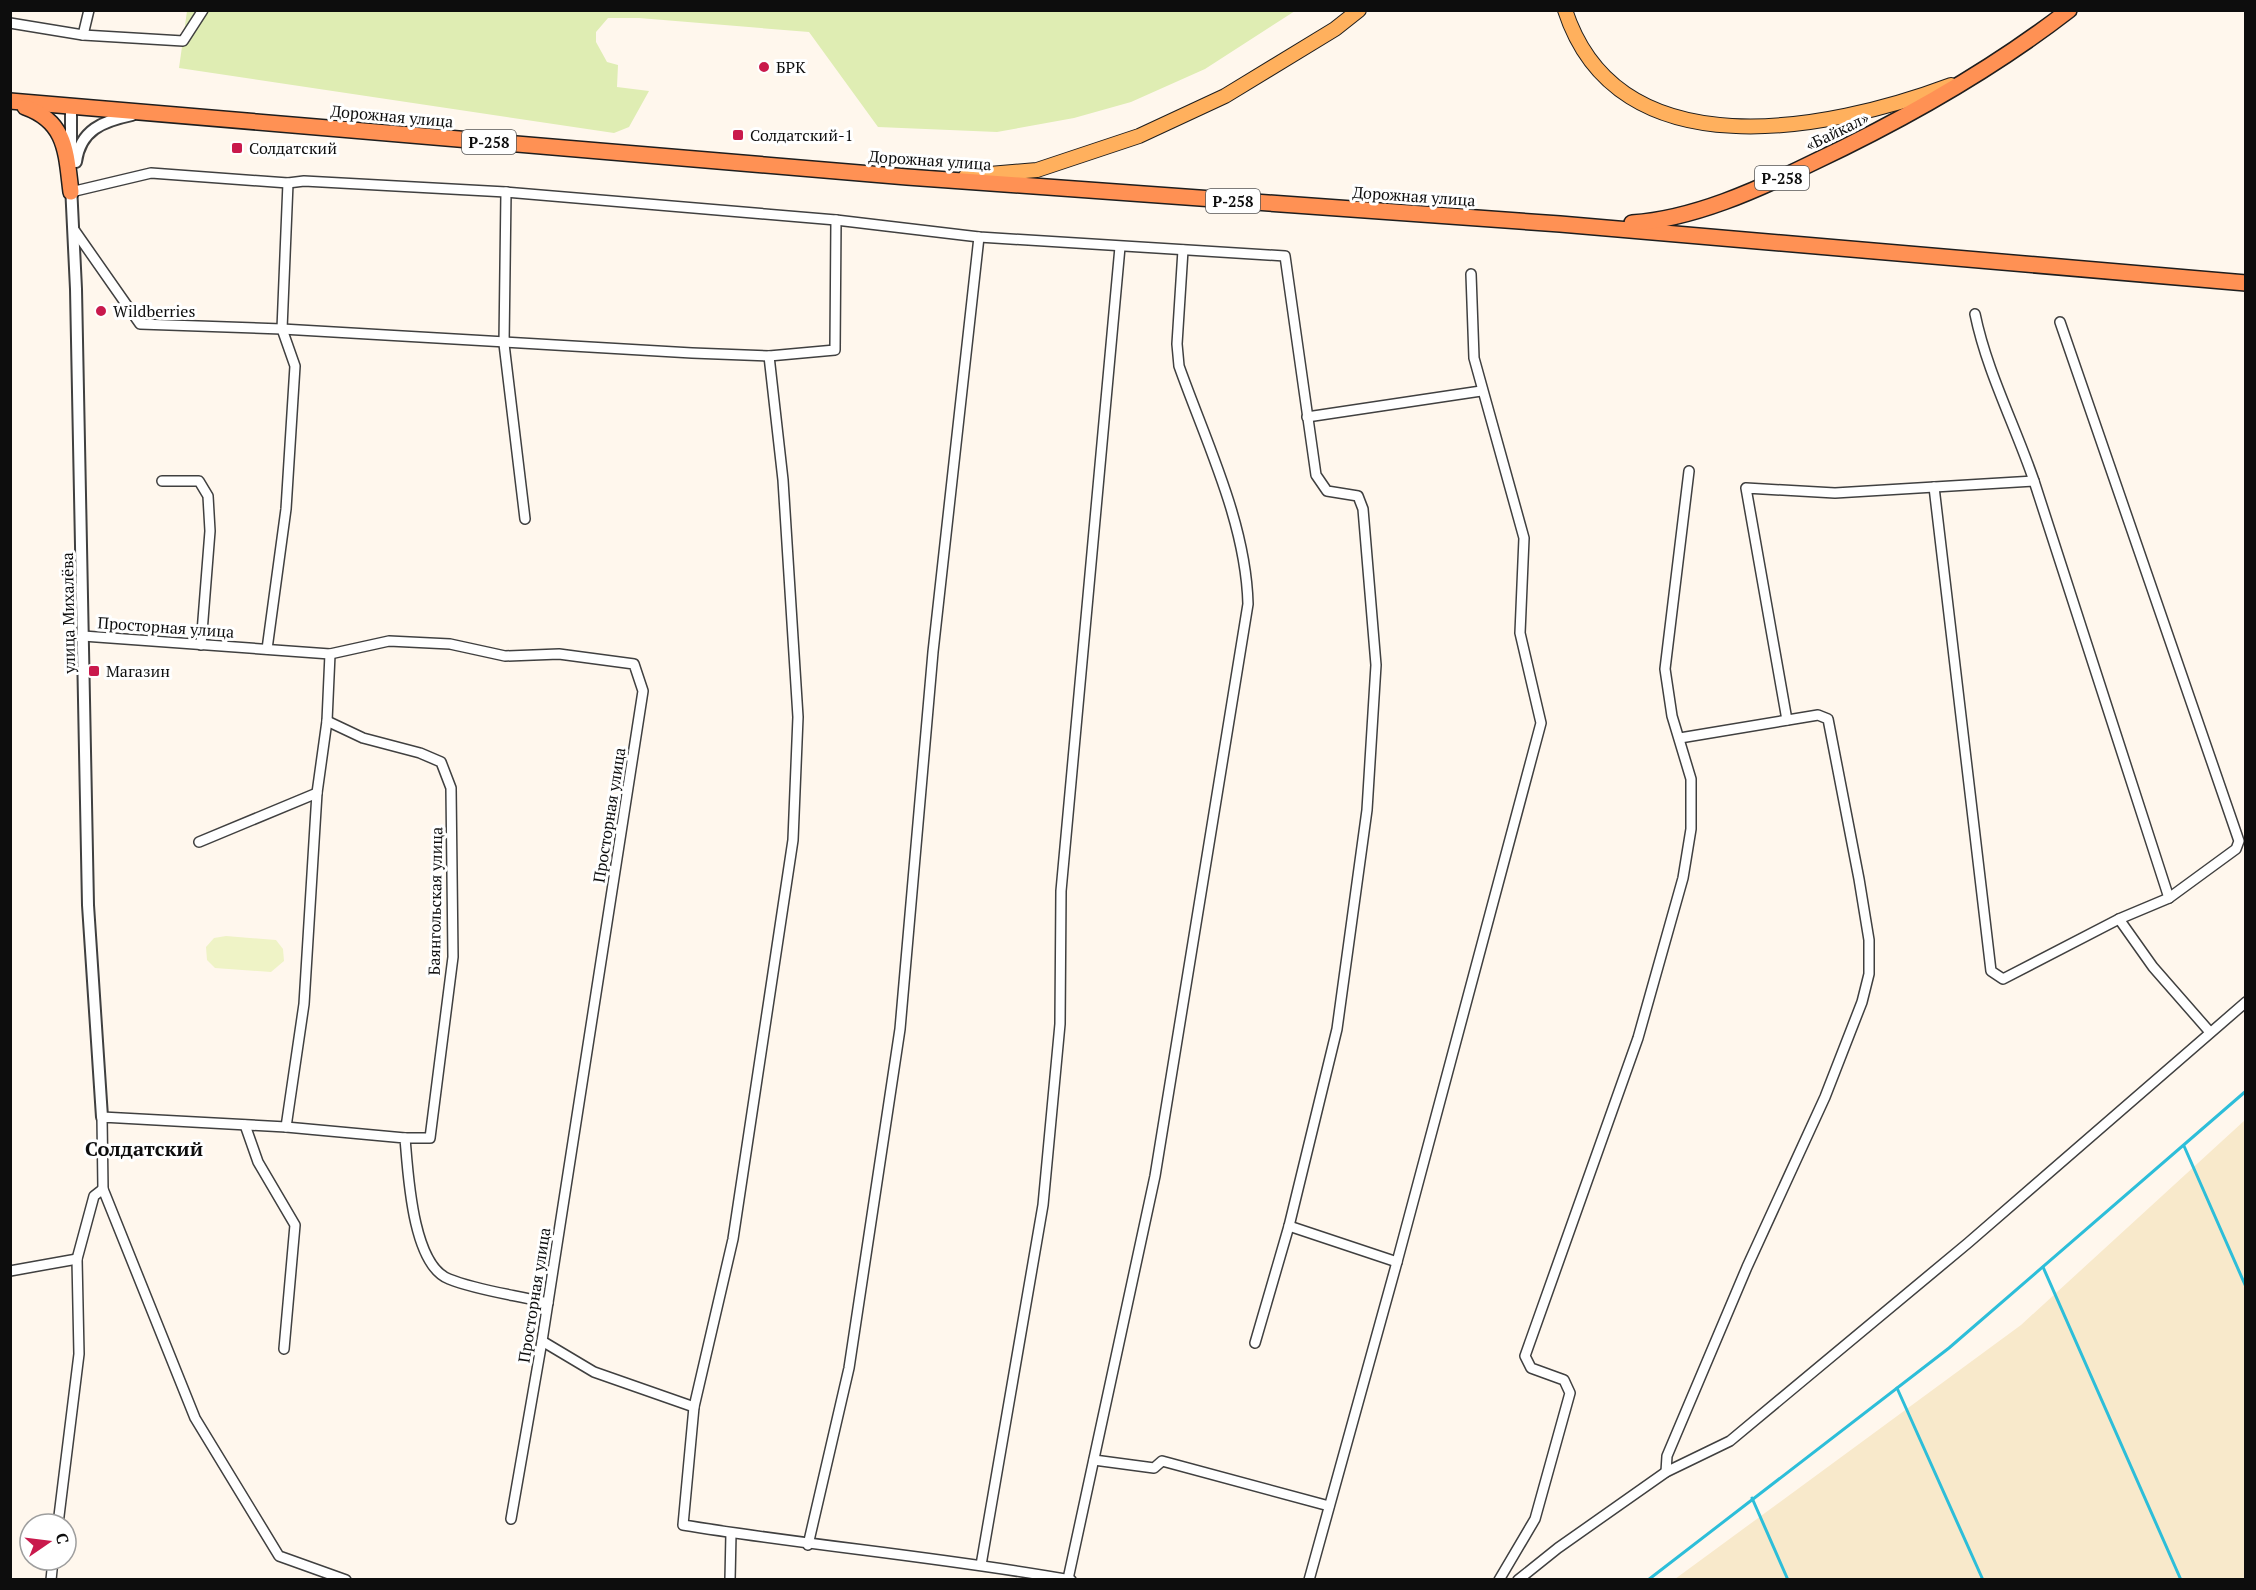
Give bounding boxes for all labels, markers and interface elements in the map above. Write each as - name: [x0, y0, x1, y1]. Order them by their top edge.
- place label: БРК: [776, 56, 806, 78]
- marker: БРК: [757, 60, 771, 74]
- street label: Дорожная улица: [330, 100, 454, 132]
- street label: «Байкал»: [1802, 106, 1873, 156]
- place label: Солдатский-1: [750, 124, 853, 146]
- marker: Солдатский-1: [731, 128, 745, 142]
- road number: Р-258: [462, 130, 516, 154]
- place label: Солдатский: [249, 137, 337, 159]
- marker: Солдатский: [230, 141, 244, 155]
- street label: Дорожная улица: [868, 145, 992, 175]
- road number: Р-258: [1755, 166, 1809, 190]
- street label: Дорожная улица: [1352, 181, 1476, 211]
- road number: Р-258: [1206, 189, 1260, 213]
- place label: Wildberries: [113, 300, 195, 322]
- marker: Wildberries: [94, 304, 108, 318]
- street label: улица Михалёва: [56, 552, 80, 675]
- street label: Просторная улица: [97, 611, 235, 643]
- place label: Магазин: [106, 660, 170, 682]
- marker: Магазин: [87, 664, 101, 678]
- street label: Просторная улица: [587, 746, 631, 884]
- street label: Баянгольская улица: [423, 827, 447, 975]
- district label: Солдатский: [85, 1135, 203, 1162]
- street label: Просторная улица: [512, 1226, 556, 1364]
- north arrow: [18, 1512, 78, 1572]
- text: С: [51, 1531, 74, 1546]

